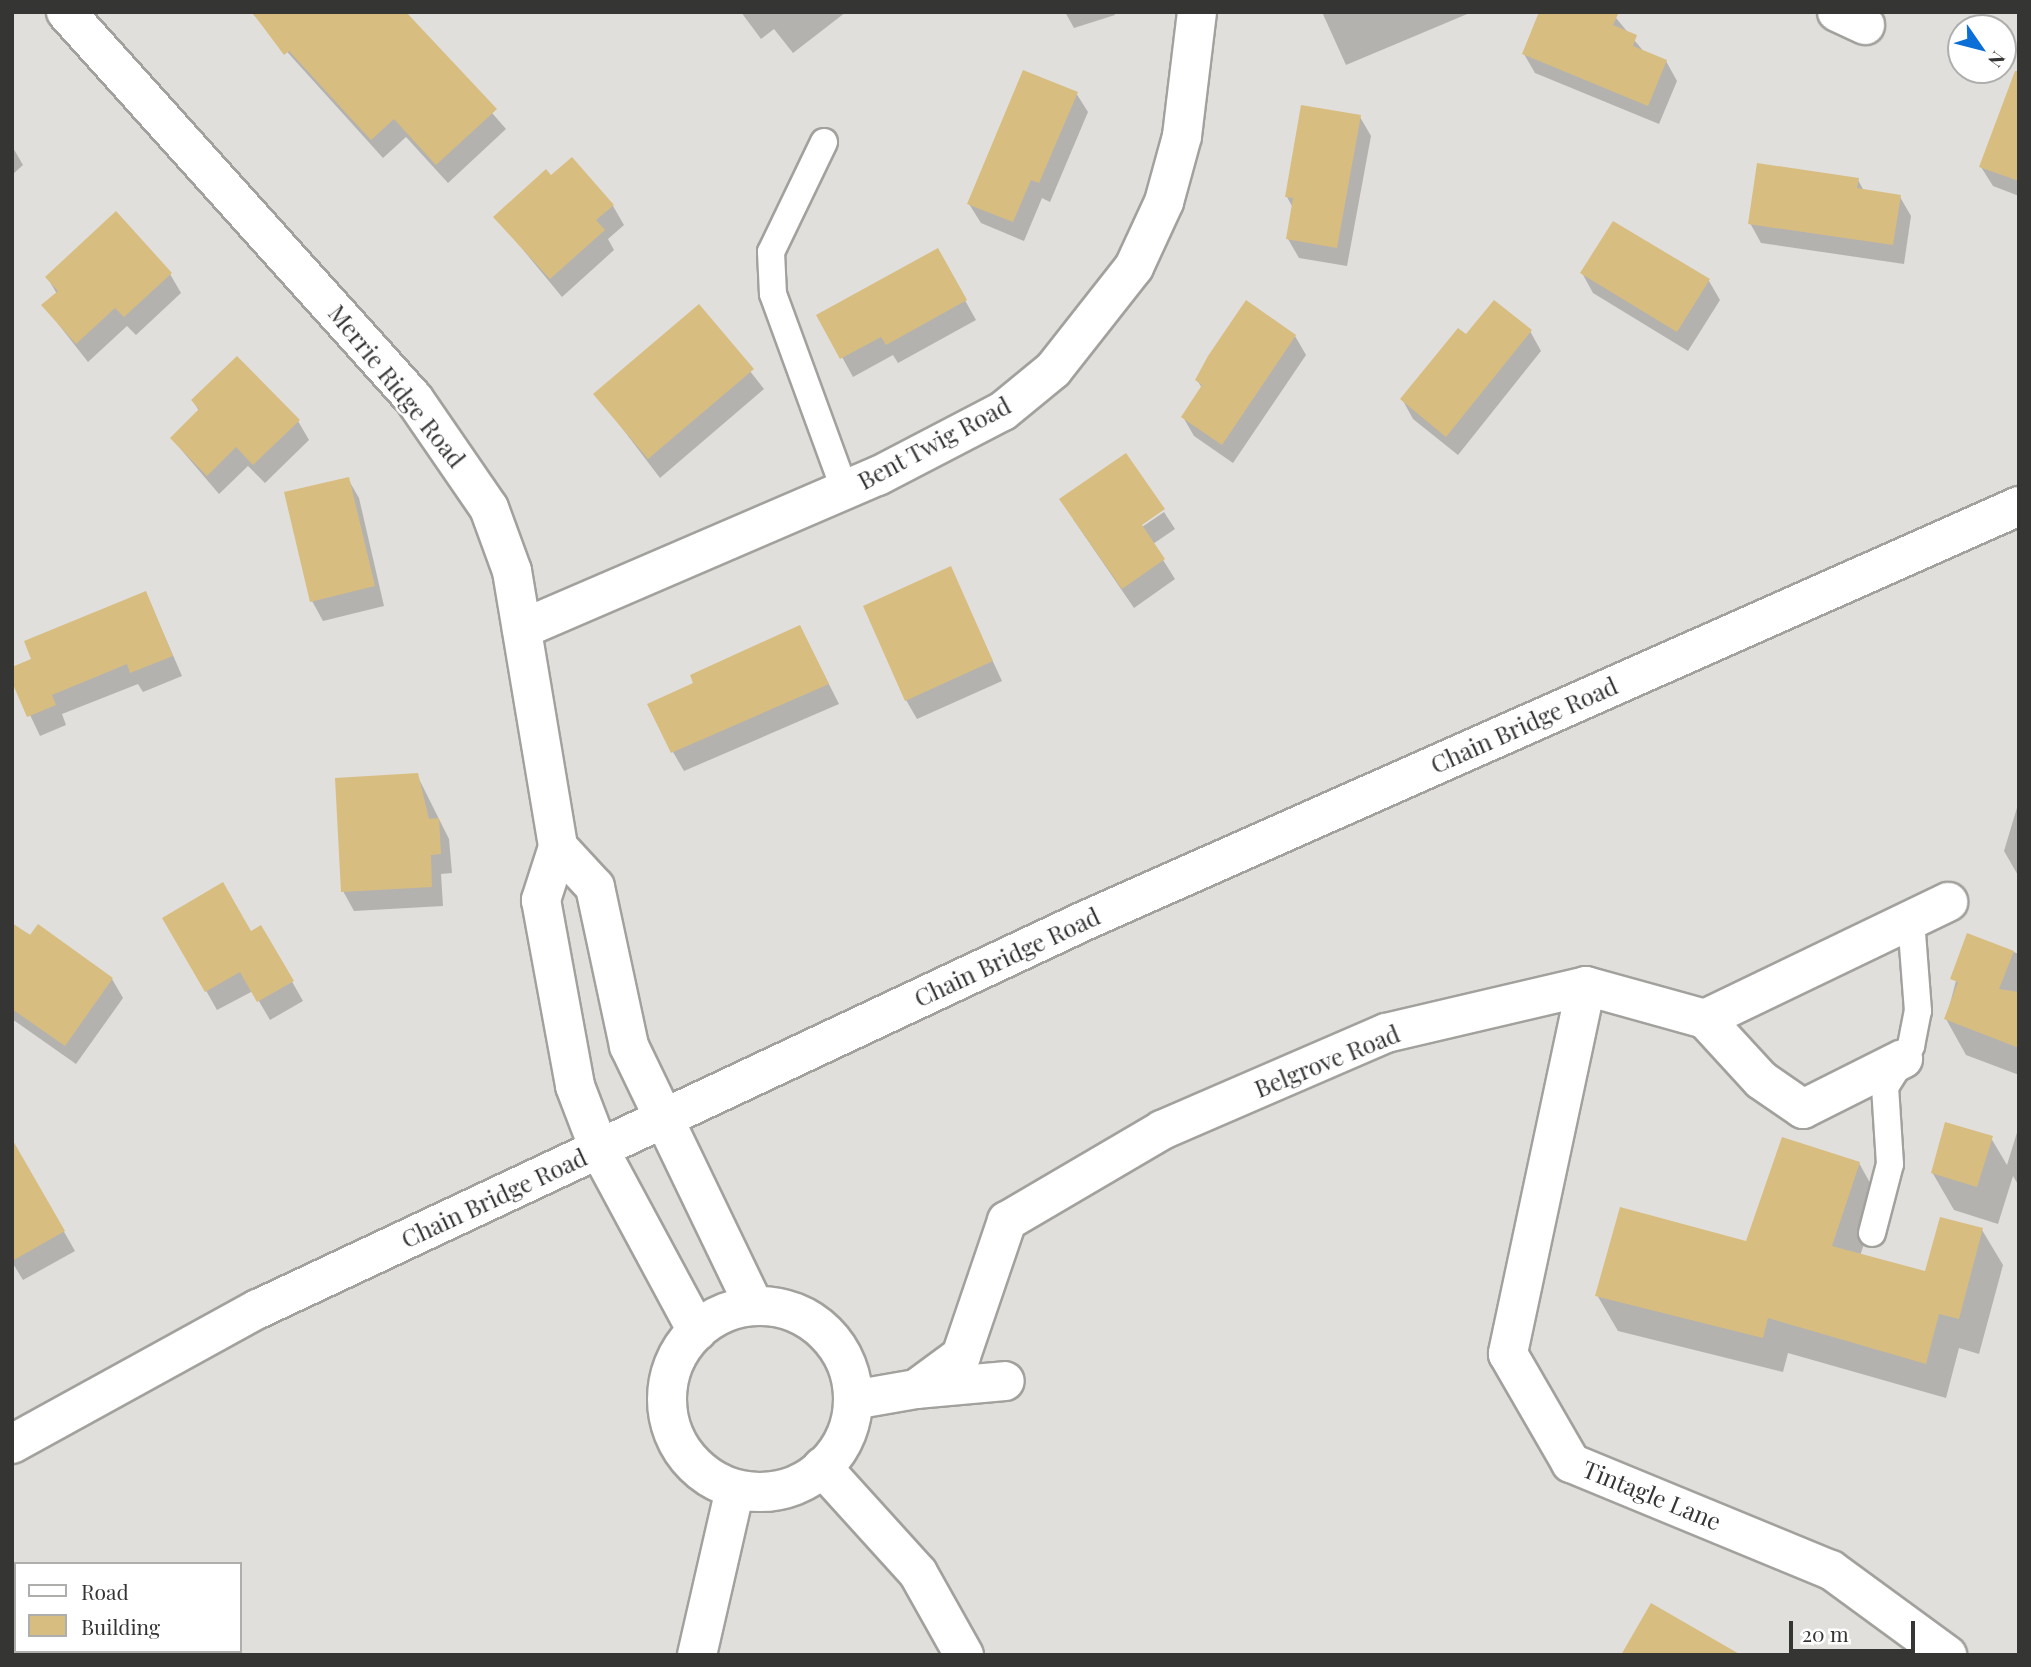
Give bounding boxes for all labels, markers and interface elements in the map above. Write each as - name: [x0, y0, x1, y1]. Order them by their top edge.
- north arrow: [1947, 14, 2017, 84]
- text: N: [1983, 47, 2012, 73]
- street label: Merrie Ridge Road: [323, 299, 471, 473]
- street label: Bent Twig Road: [852, 390, 1016, 496]
- street label: Chain Bridge Road: [1426, 671, 1622, 779]
- street label: Chain Bridge Road: [910, 901, 1104, 1013]
- street label: Belgrove Road: [1250, 1019, 1404, 1103]
- street label: Chain Bridge Road: [397, 1142, 591, 1254]
- street label: Tintagle Lane: [1579, 1454, 1725, 1536]
- legend: [14, 1562, 242, 1653]
- text: Road: [81, 1577, 129, 1605]
- scale bar: [1793, 1608, 1919, 1652]
- text: Building: [81, 1612, 160, 1640]
- text: 20 m: [1802, 1619, 1849, 1647]

